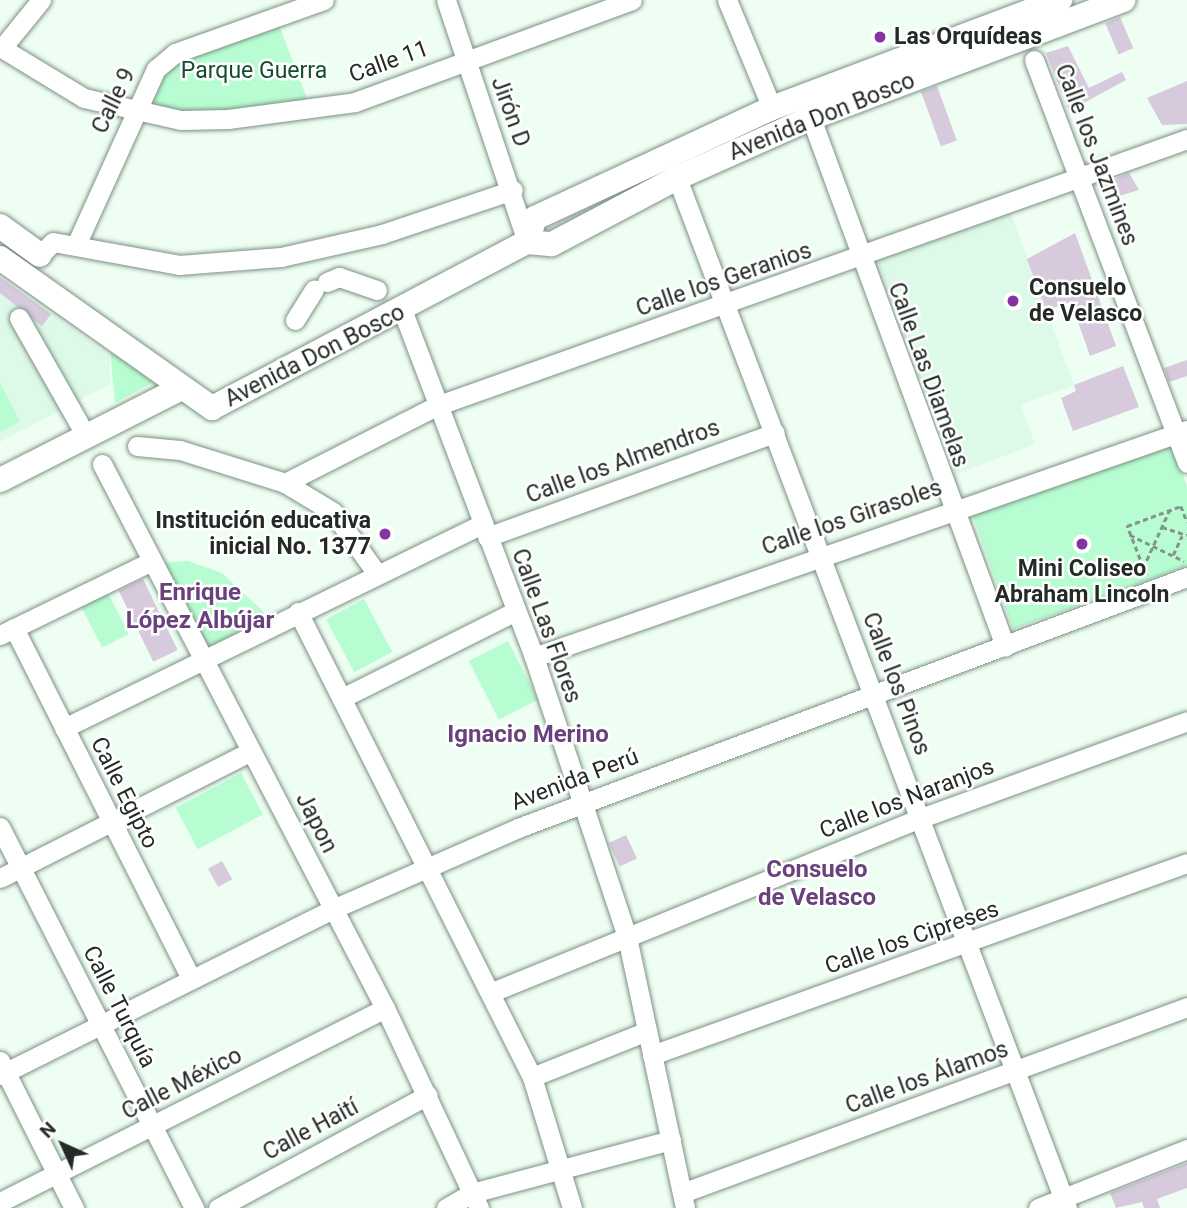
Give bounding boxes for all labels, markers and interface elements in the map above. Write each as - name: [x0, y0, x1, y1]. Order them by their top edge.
- place label: Las Orquídeas: [894, 23, 1042, 51]
- marker: Las Orquídeas: [872, 29, 888, 45]
- street label: Calle 11: [346, 35, 432, 89]
- park label: Parque Guerra: [181, 57, 327, 85]
- street label: Calle los Jazmines: [1049, 60, 1143, 250]
- street label: Calle 9: [86, 64, 142, 138]
- street label: Avenida Don Bosco: [725, 67, 919, 167]
- street label: Jirón D: [485, 73, 535, 151]
- street label: Calle los Geranios: [633, 237, 815, 323]
- place label: Consuelo de Velasco: [1029, 274, 1142, 328]
- street label: Calle Las Diamelas: [882, 279, 974, 471]
- marker: Consuelo de Velasco: [1003, 291, 1023, 311]
- street label: Avenida Don Bosco: [220, 299, 410, 413]
- street label: Calle los Almendros: [522, 414, 724, 510]
- street label: Calle los Girasoles: [758, 474, 946, 562]
- place label: Institución educativa inicial No. 1377: [155, 507, 371, 561]
- marker: Institución educativa inicial No. 1377: [377, 526, 393, 542]
- marker: Mini Coliseo Abraham Lincoln: [1074, 536, 1090, 552]
- street label: Calle Las Flores: [505, 545, 587, 707]
- place label: Mini Coliseo Abraham Lincoln: [995, 555, 1169, 609]
- district label: Enrique López Albújar: [126, 579, 274, 635]
- street label: Calle los Pinos: [856, 609, 936, 759]
- district label: Ignacio Merino: [447, 721, 609, 749]
- street label: Calle Egipto: [84, 733, 164, 853]
- street label: Avenida Perú: [507, 743, 643, 817]
- street label: Calle los Naranjos: [816, 753, 998, 845]
- street label: Japon: [289, 788, 343, 858]
- district label: Consuelo de Velasco: [758, 856, 876, 912]
- street label: Calle los Cipreses: [821, 895, 1003, 981]
- street label: Calle Turquía: [76, 941, 162, 1073]
- street label: Calle los Álamos: [842, 1036, 1012, 1120]
- street label: Calle México: [117, 1042, 247, 1126]
- street label: Calle Haití: [258, 1093, 364, 1167]
- north arrow: [28, 1110, 98, 1180]
- text: N: [35, 1117, 61, 1143]

